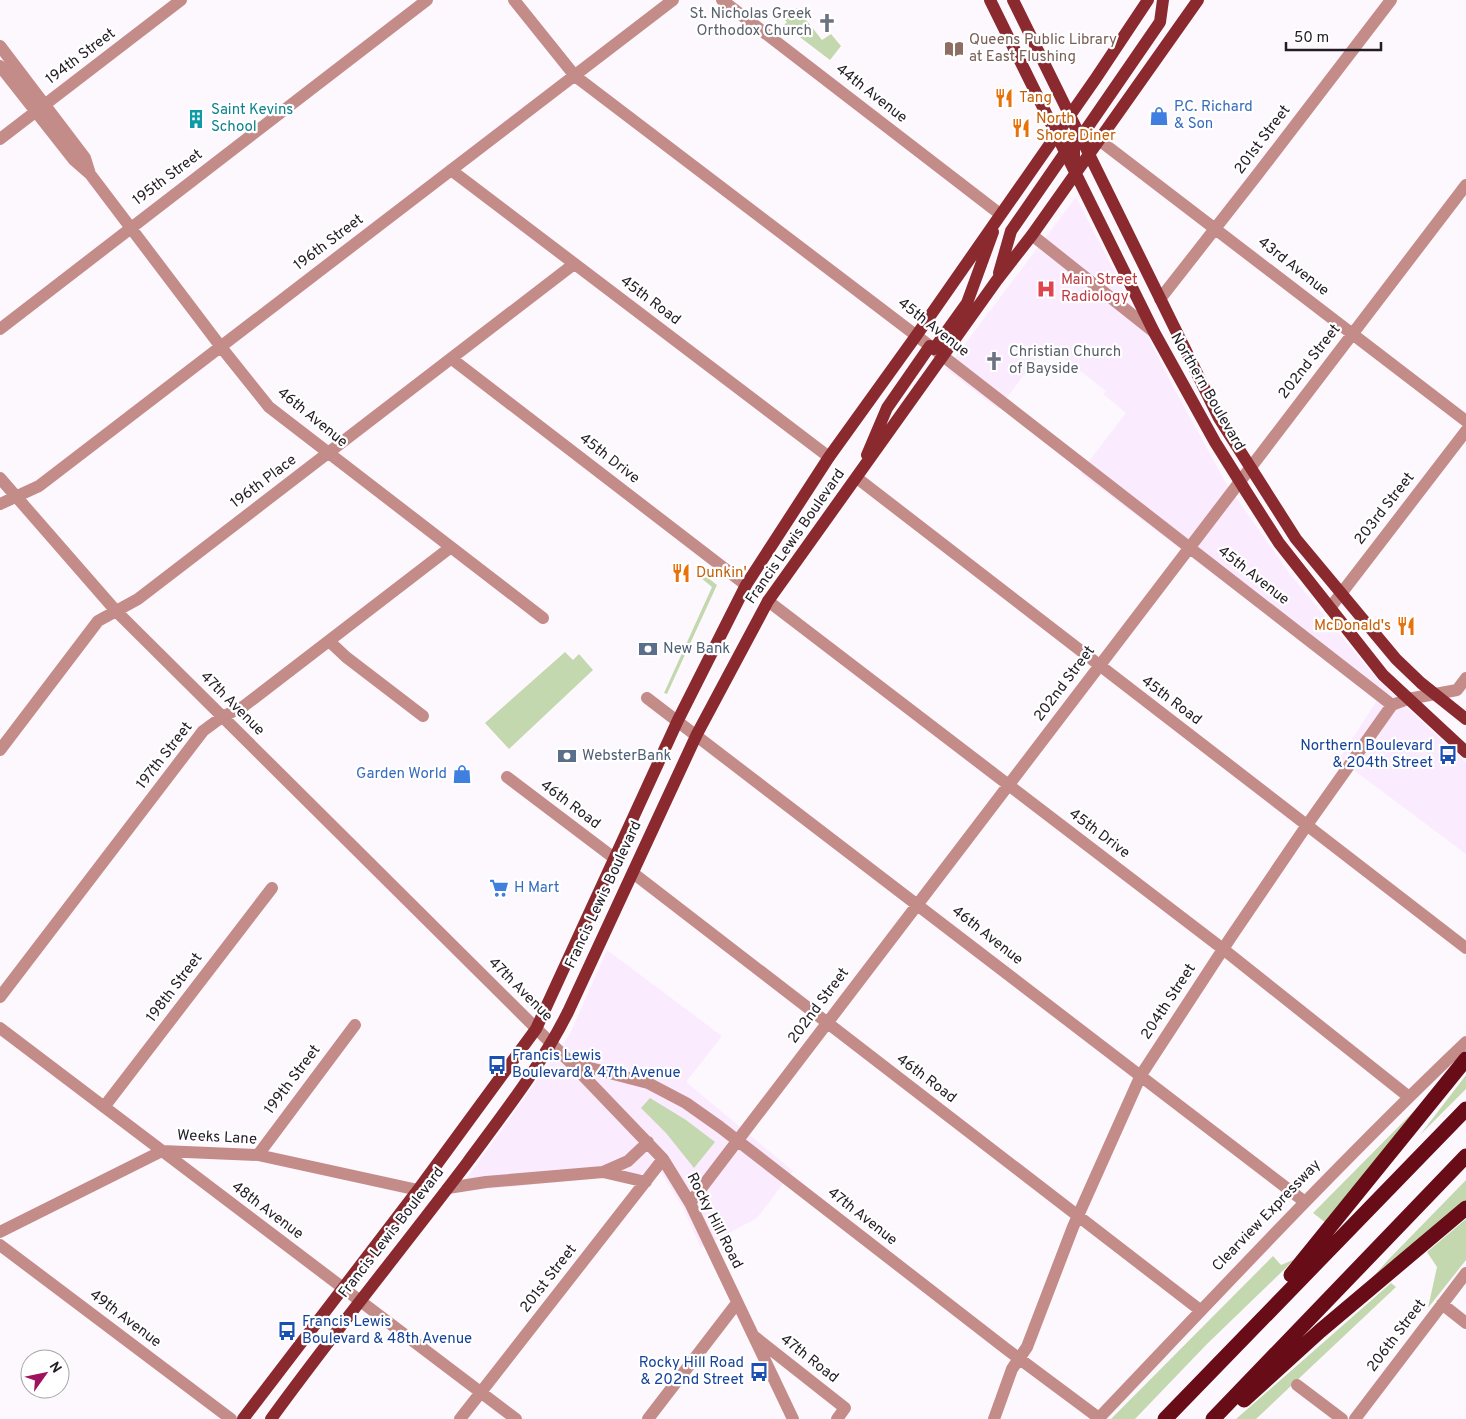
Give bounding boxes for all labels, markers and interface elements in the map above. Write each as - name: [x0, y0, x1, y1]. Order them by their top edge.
- place label: St. Nicholas Greek Orthodox Church: [689, 5, 812, 41]
- church icon: St. Nicholas Greek Orthodox Church: [816, 12, 838, 34]
- scale bar: [1286, 20, 1381, 52]
- street label: 194th Street: [42, 25, 120, 89]
- text: 50 m: [1294, 29, 1329, 48]
- place label: Queens Public Library at East Flushing: [969, 31, 1117, 67]
- library icon: Queens Public Library at East Flushing: [943, 38, 965, 60]
- street label: 44th Avenue: [831, 60, 911, 128]
- restaurant icon: Tang: [993, 87, 1015, 109]
- place label: Tang: [1019, 89, 1052, 108]
- place label: P.C. Richard & Son: [1174, 98, 1253, 134]
- place label: Saint Kevins School: [211, 101, 293, 137]
- street label: 201st Street: [1231, 102, 1295, 178]
- shop icon: P.C. Richard & Son: [1148, 105, 1170, 127]
- building icon: Saint Kevins School: [185, 108, 207, 130]
- place label: North Shore Diner: [1036, 110, 1116, 146]
- restaurant icon: North Shore Diner: [1010, 117, 1032, 139]
- street label: 195th Street: [129, 146, 207, 210]
- street label: 196th Street: [290, 211, 368, 275]
- street label: 43rd Avenue: [1254, 233, 1332, 301]
- place label: Main Street Radiology: [1061, 271, 1138, 307]
- street label: 45th Road: [616, 272, 684, 330]
- hospital icon: Main Street Radiology: [1035, 278, 1057, 300]
- street label: 45th Avenue: [893, 294, 973, 362]
- street label: 202nd Street: [1275, 321, 1345, 403]
- street label: Northern Boulevard: [1166, 330, 1248, 454]
- place label: Christian Church of Bayside: [1009, 343, 1121, 379]
- church icon: Christian Church of Bayside: [983, 350, 1005, 372]
- street label: 46th Avenue: [273, 384, 351, 452]
- street label: 45th Drive: [575, 429, 643, 489]
- street label: 196th Place: [227, 451, 301, 513]
- street label: Francis Lewis Boulevard: [742, 466, 850, 608]
- street label: 203rd Street: [1351, 469, 1419, 549]
- street label: 45th Avenue: [1213, 542, 1293, 610]
- restaurant icon: Dunkin': [670, 562, 692, 584]
- place label: Dunkin': [696, 564, 747, 583]
- restaurant icon: McDonald's: [1395, 615, 1417, 637]
- place label: McDonald's: [1314, 617, 1391, 636]
- bank icon: New Bank: [637, 638, 659, 660]
- place label: New Bank: [663, 640, 730, 659]
- street label: 202nd Street: [1030, 642, 1100, 726]
- street label: 47th Avenue: [196, 668, 268, 740]
- street label: 45th Road: [1137, 672, 1205, 730]
- street label: 197th Street: [133, 719, 197, 793]
- place label: Northern Boulevard & 204th Street: [1300, 737, 1433, 773]
- bus stop icon: Northern Boulevard & 204th Street: [1437, 744, 1459, 766]
- bank icon: WebsterBank: [556, 745, 578, 767]
- place label: WebsterBank: [582, 747, 672, 766]
- shop icon: Garden World: [451, 763, 473, 785]
- place label: Garden World: [356, 765, 447, 784]
- street label: 46th Road: [536, 776, 604, 834]
- street label: 45th Drive: [1065, 805, 1133, 863]
- street label: Francis Lewis Boulevard: [561, 818, 647, 972]
- supermarket icon: H Mart: [488, 877, 510, 899]
- place label: H Mart: [514, 879, 559, 898]
- street label: 46th Avenue: [948, 902, 1026, 970]
- street label: 198th Street: [143, 950, 207, 1026]
- street label: 47th Avenue: [484, 954, 556, 1026]
- street label: 204th Street: [1137, 960, 1201, 1044]
- street label: 202nd Street: [784, 964, 854, 1048]
- street label: 199th Street: [261, 1041, 325, 1119]
- place label: Francis Lewis Boulevard & 47th Avenue: [512, 1047, 680, 1083]
- street label: 46th Road: [892, 1050, 960, 1108]
- bus stop icon: Francis Lewis Boulevard & 47th Avenue: [486, 1054, 508, 1076]
- street label: Weeks Lane: [176, 1126, 258, 1150]
- street label: Clearview Expressway: [1209, 1156, 1325, 1276]
- street label: Francis Lewis Boulevard: [335, 1164, 449, 1302]
- street label: Rocky Hill Road: [682, 1170, 746, 1272]
- street label: 48th Avenue: [227, 1178, 307, 1244]
- street label: 47th Avenue: [823, 1184, 901, 1250]
- street label: 201st Street: [516, 1241, 582, 1317]
- street label: 49th Avenue: [85, 1286, 165, 1352]
- street label: 206th Street: [1363, 1296, 1431, 1376]
- place label: Francis Lewis Boulevard & 48th Avenue: [302, 1313, 472, 1349]
- bus stop icon: Francis Lewis Boulevard & 48th Avenue: [276, 1320, 298, 1342]
- street label: 47th Road: [776, 1330, 842, 1388]
- north arrow: [20, 1349, 70, 1399]
- place label: Rocky Hill Road & 202nd Street: [639, 1354, 744, 1390]
- text: N: [45, 1359, 65, 1377]
- bus stop icon: Rocky Hill Road & 202nd Street: [748, 1361, 770, 1383]

